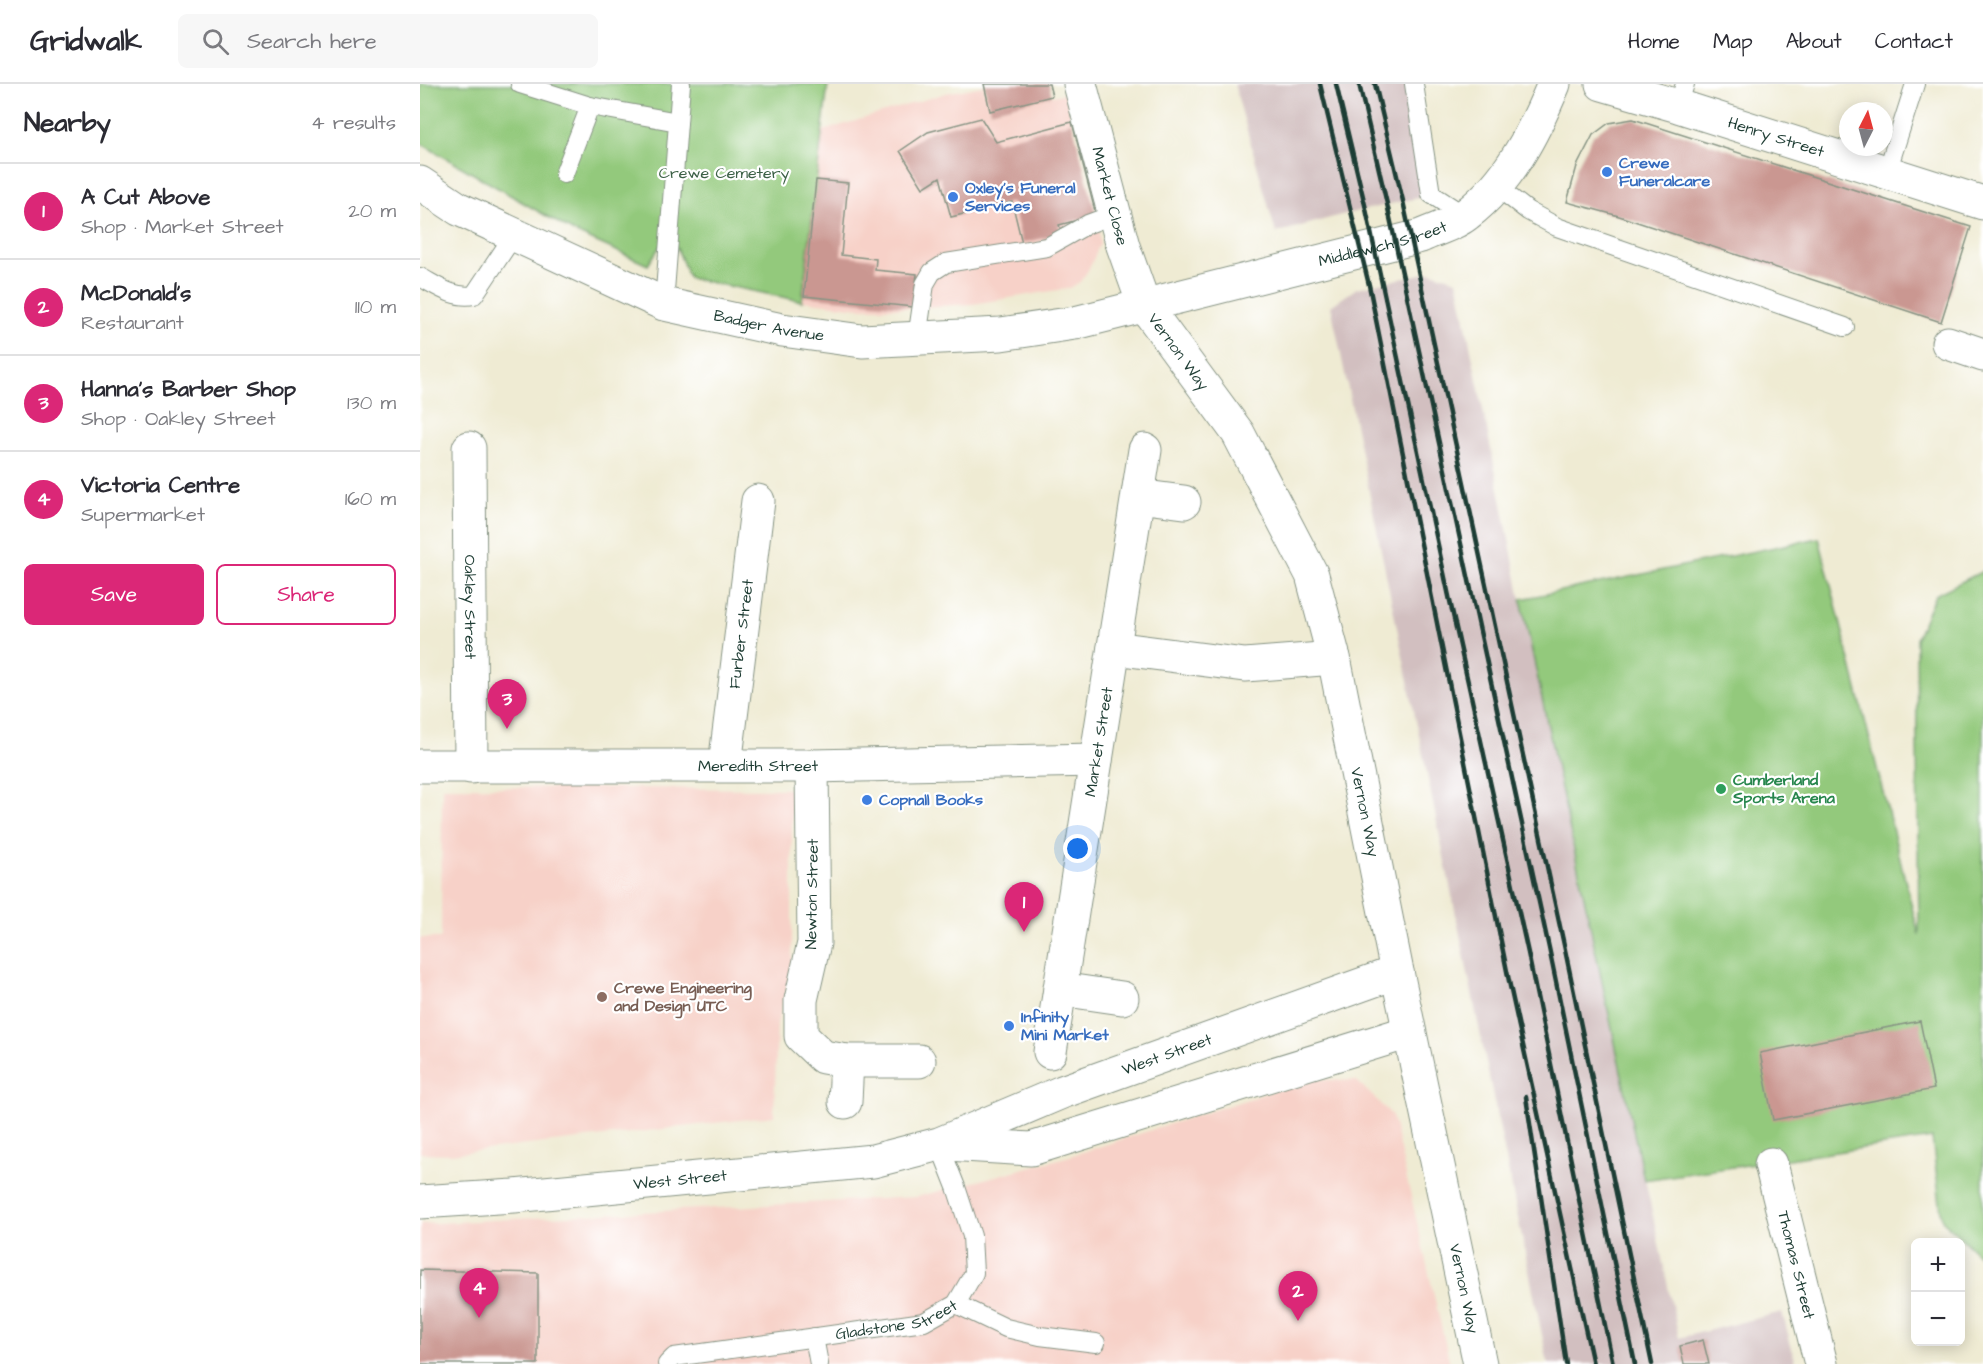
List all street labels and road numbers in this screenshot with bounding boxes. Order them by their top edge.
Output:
street label: Henry Street [1725,112,1827,163]
street label: Market Close [1086,144,1133,248]
street label: Middlewich Street [1316,215,1451,272]
street label: Badger Avenue [712,304,826,347]
street label: Vernon Way [1143,309,1214,396]
street label: Oakley Street [458,555,481,660]
street label: Furber Street [724,577,759,690]
street label: Market Street [1079,685,1119,798]
street label: Meredith Street [698,755,819,777]
street label: Vernon Way [1345,765,1385,859]
street label: Newton Street [800,838,824,950]
street label: West Street [1119,1028,1215,1081]
street label: West Street [632,1164,728,1195]
street label: Thomas Street [1772,1208,1821,1322]
street label: Vernon Way [1444,1242,1484,1336]
street label: Gladstone Street [834,1294,962,1345]

